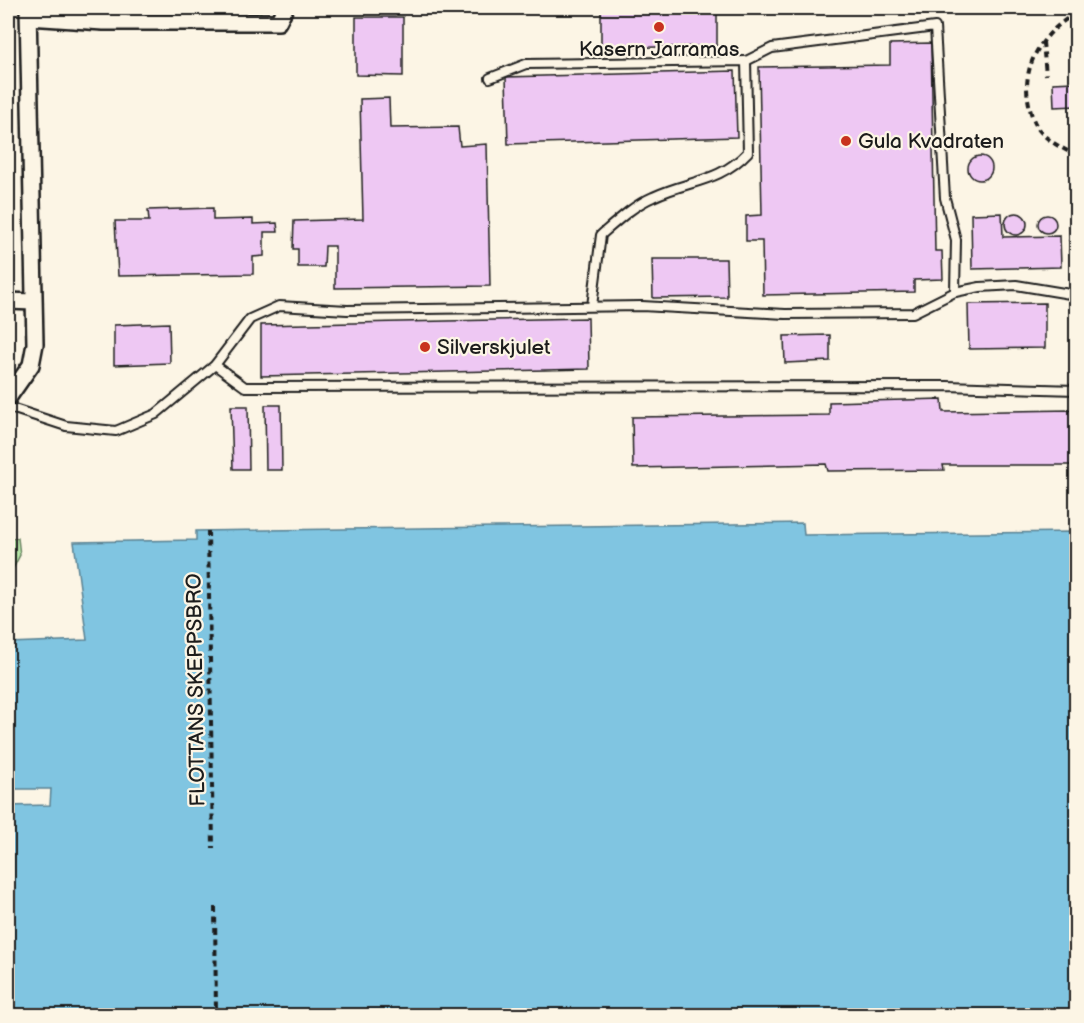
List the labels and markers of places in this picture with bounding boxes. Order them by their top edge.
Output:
marker: Kasern Jarramas [652,20,666,34]
place label: Kasern Jarramas [579,37,739,62]
place label: Gula Kvadraten [858,129,1004,154]
marker: Gula Kvadraten [839,134,853,148]
place label: Silverskjulet [437,335,551,360]
marker: Silverskjulet [418,340,432,354]

